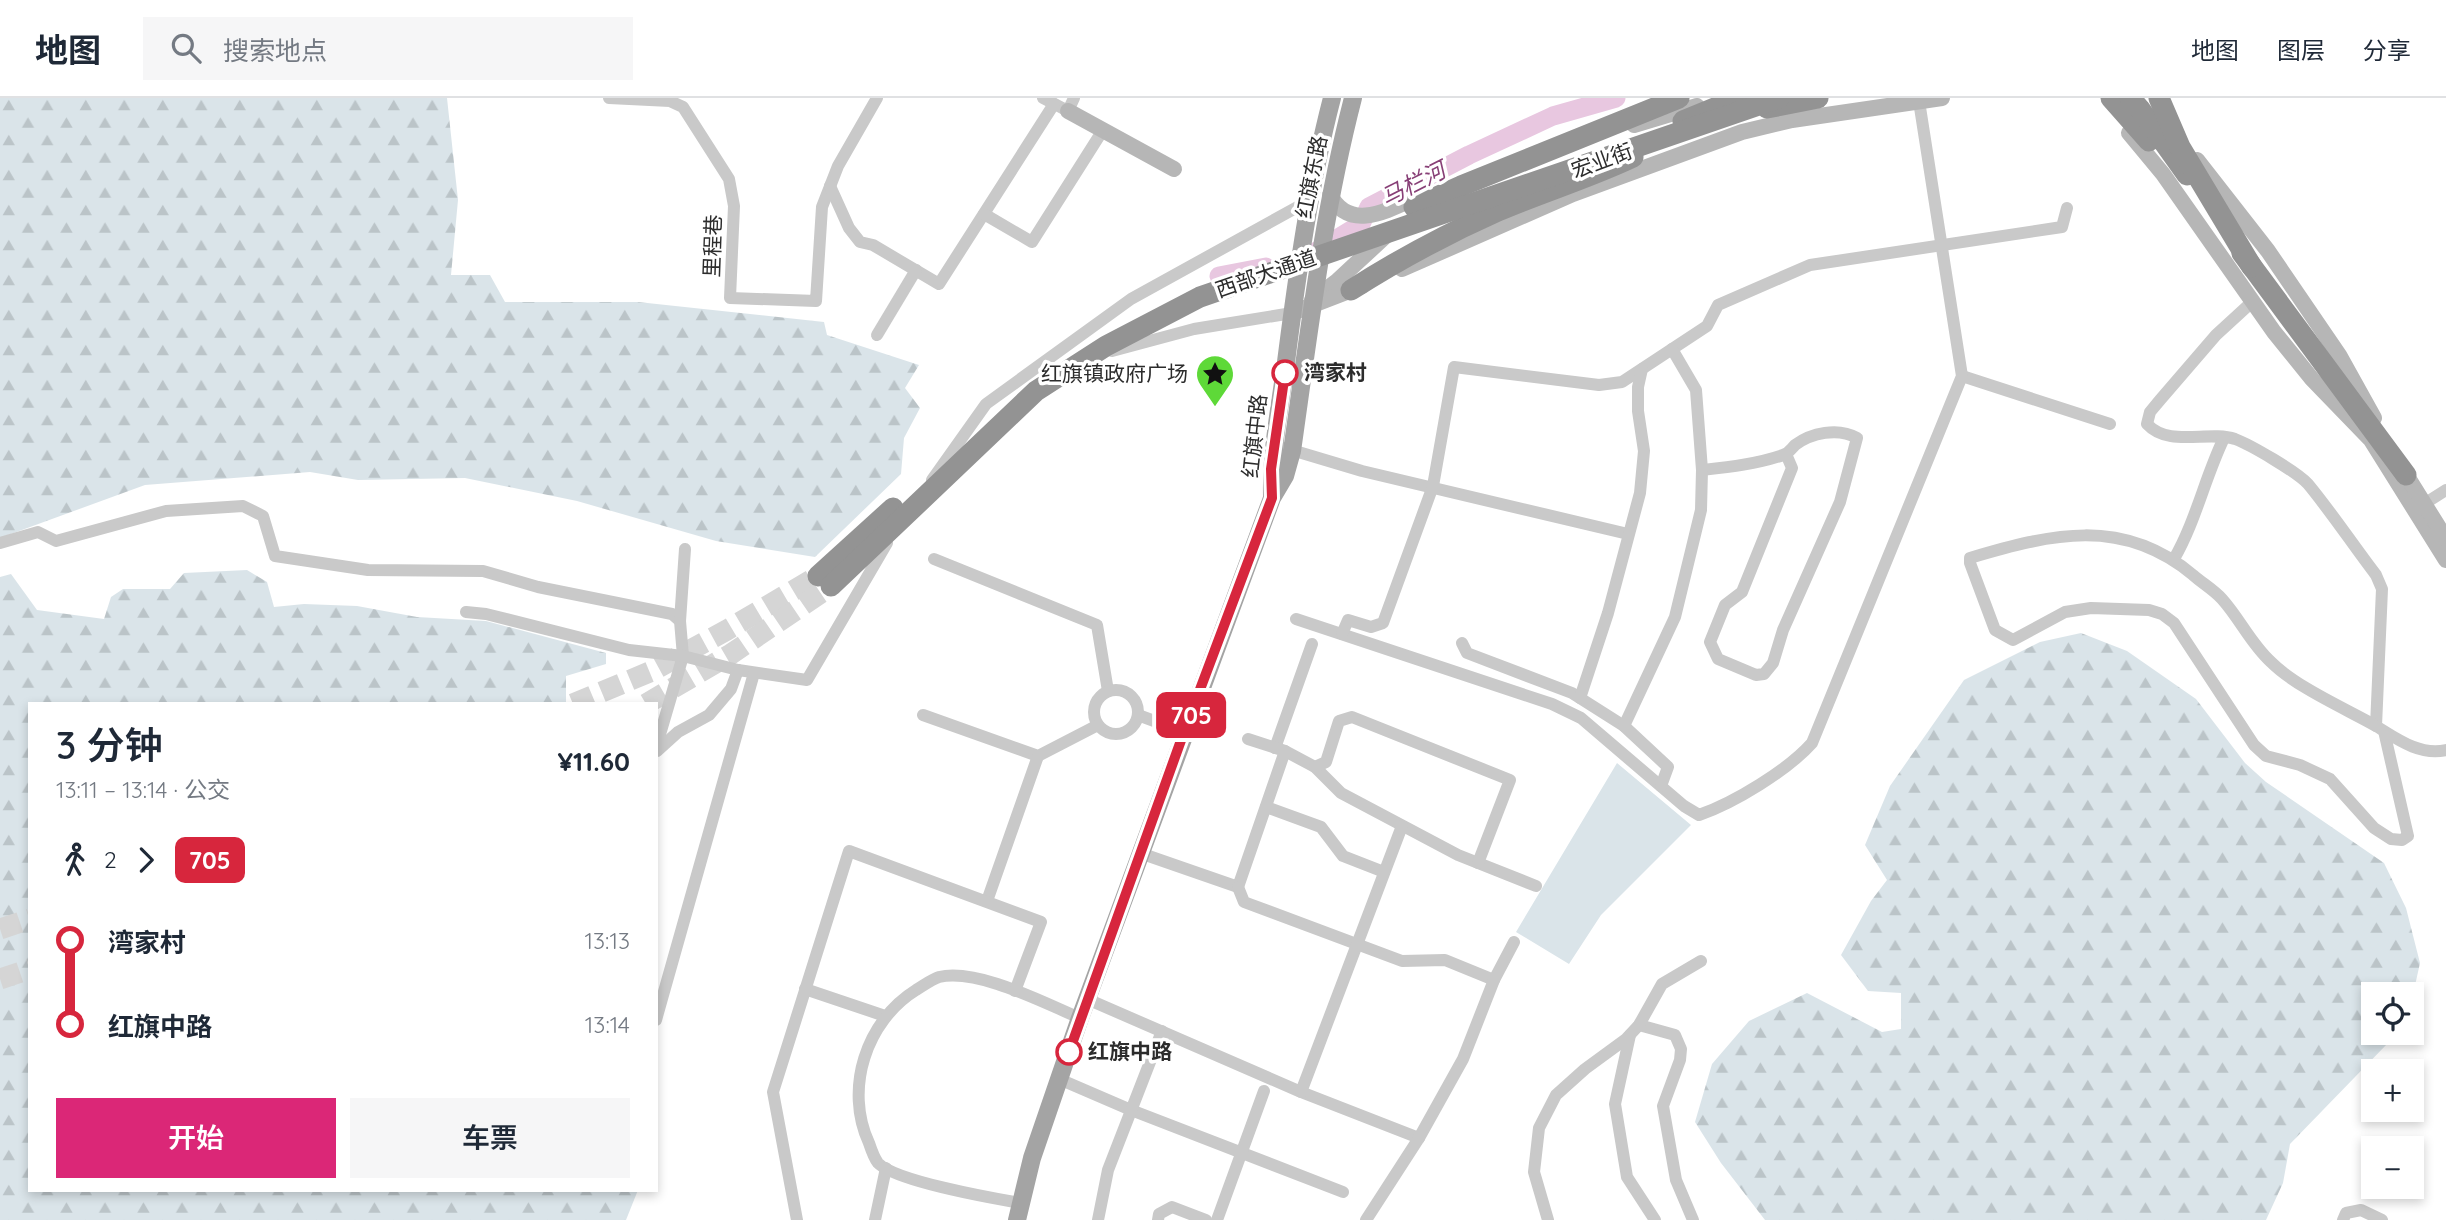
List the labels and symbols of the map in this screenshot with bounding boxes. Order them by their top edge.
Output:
street label: 红旗东路 [1290,133,1332,221]
street label: 宏业街 [1568,137,1636,183]
water label: 马栏河 [1375,153,1454,212]
street label: 里程巷 [698,214,726,278]
street label: 西部大通道 [1212,244,1320,302]
place icon: 红旗镇政府广场 [1194,353,1236,408]
place label: 湾家村 [1304,359,1367,385]
place label: 红旗镇政府广场 [1041,360,1188,386]
marker: 湾家村 [1272,360,1298,386]
street label: 红旗中路 [1237,393,1271,479]
line badge: 705 [1151,692,1231,738]
place label: 红旗中路 [1088,1038,1172,1064]
marker: 红旗中路 [1056,1039,1082,1065]

